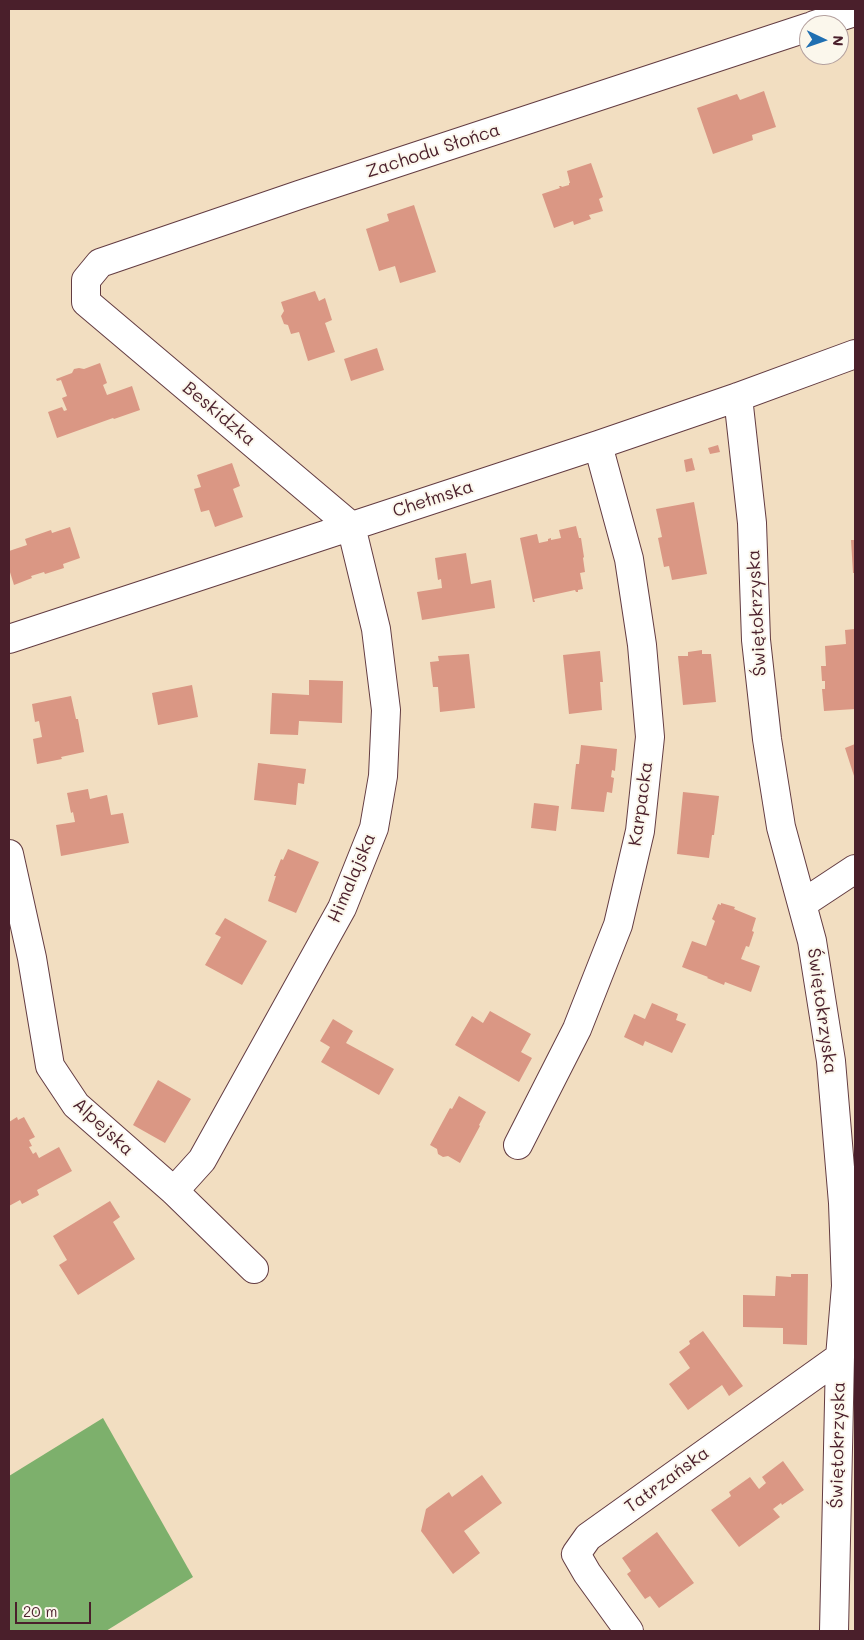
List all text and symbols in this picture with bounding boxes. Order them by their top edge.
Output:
north arrow [799,15,849,65]
text: N [829,35,848,47]
street label: Zachodu Słońca [363,119,503,183]
street label: Beskidzka [178,377,260,451]
street label: Chełmska [390,476,476,522]
street label: Świętokrzyska [743,549,771,677]
street label: Karpacka [624,760,658,848]
street label: Himalajska [323,830,381,926]
street label: Świętokrzyska [802,947,842,1075]
street label: Alpejska [68,1094,138,1160]
street label: Świętokrzyska [826,1381,850,1509]
street label: Tatrzańska [621,1442,713,1518]
scale bar [18,1592,94,1624]
text: 20 m [23,1601,57,1621]

